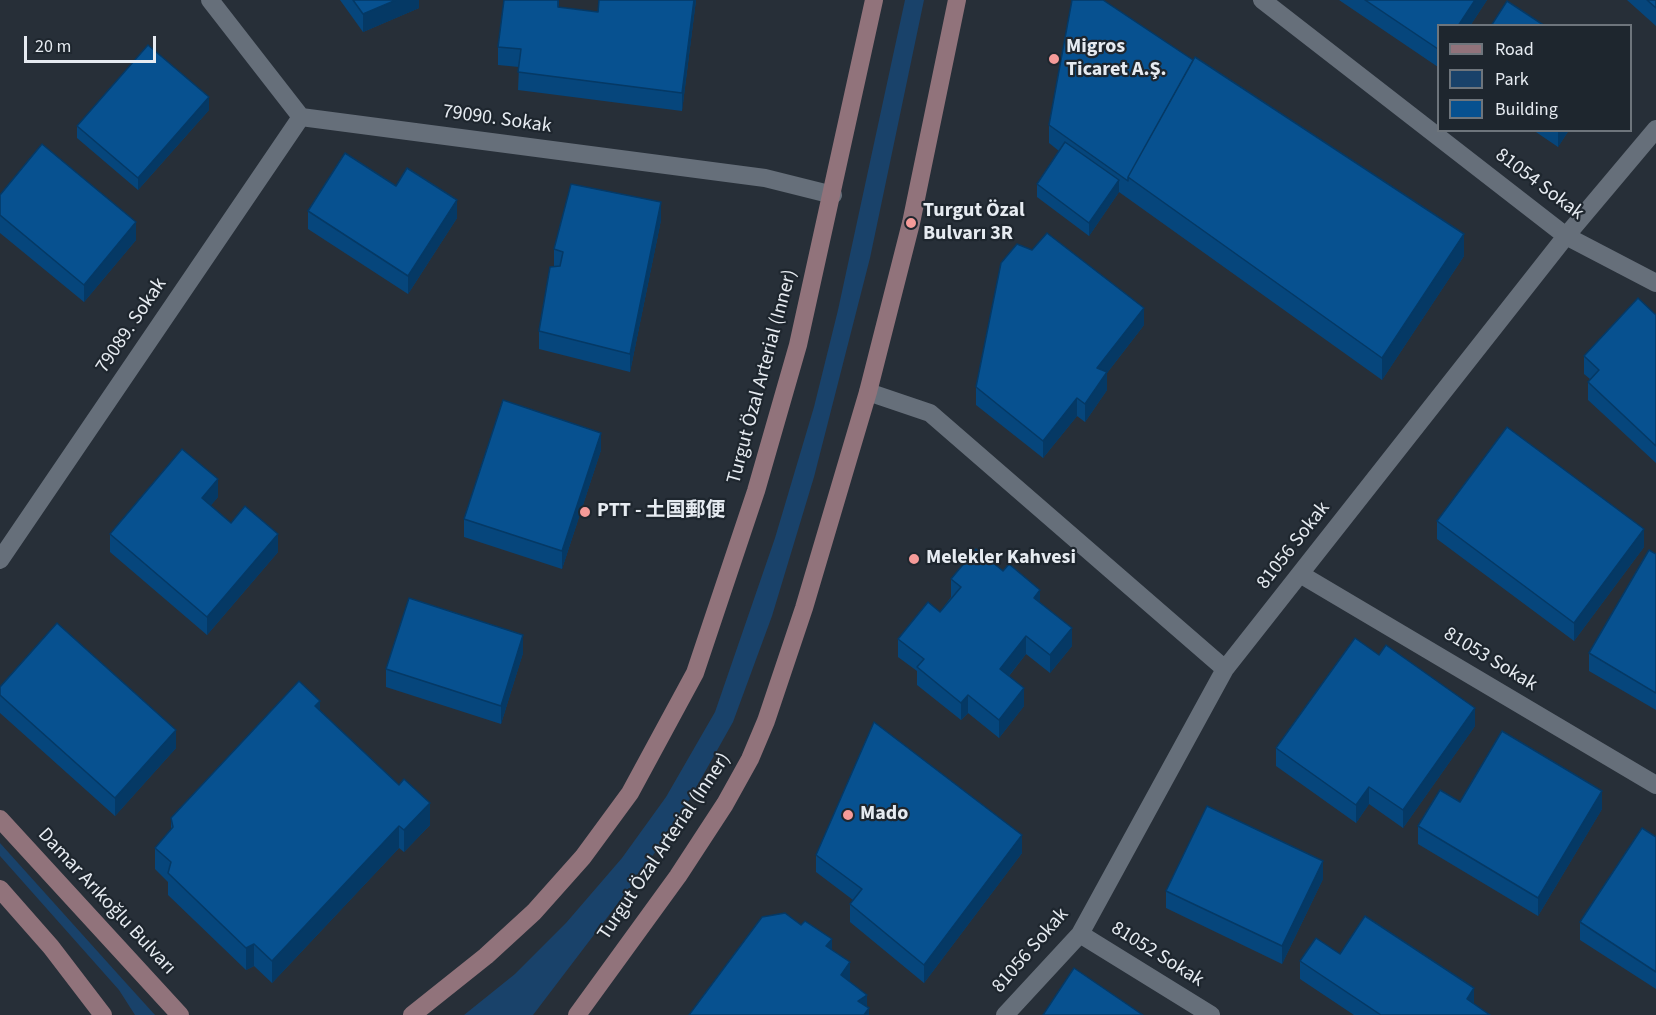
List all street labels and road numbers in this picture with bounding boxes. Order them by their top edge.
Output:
street label: 79090. Sokak [441,100,553,140]
street label: 81054 Sokak [1490,144,1588,226]
street label: Turgut Özal Arterial (Inner) [723,267,803,487]
street label: 79089. Sokak [91,274,173,378]
street label: 81056 Sokak [1252,497,1336,595]
street label: 81053 Sokak [1439,623,1541,697]
street label: Turgut Özal Arterial (Inner) [593,749,737,945]
street label: Damar Arıkoğlu Bulvarı [32,824,180,980]
street label: 81056 Sokak [988,904,1074,998]
street label: 81052 Sokak [1106,917,1208,993]

